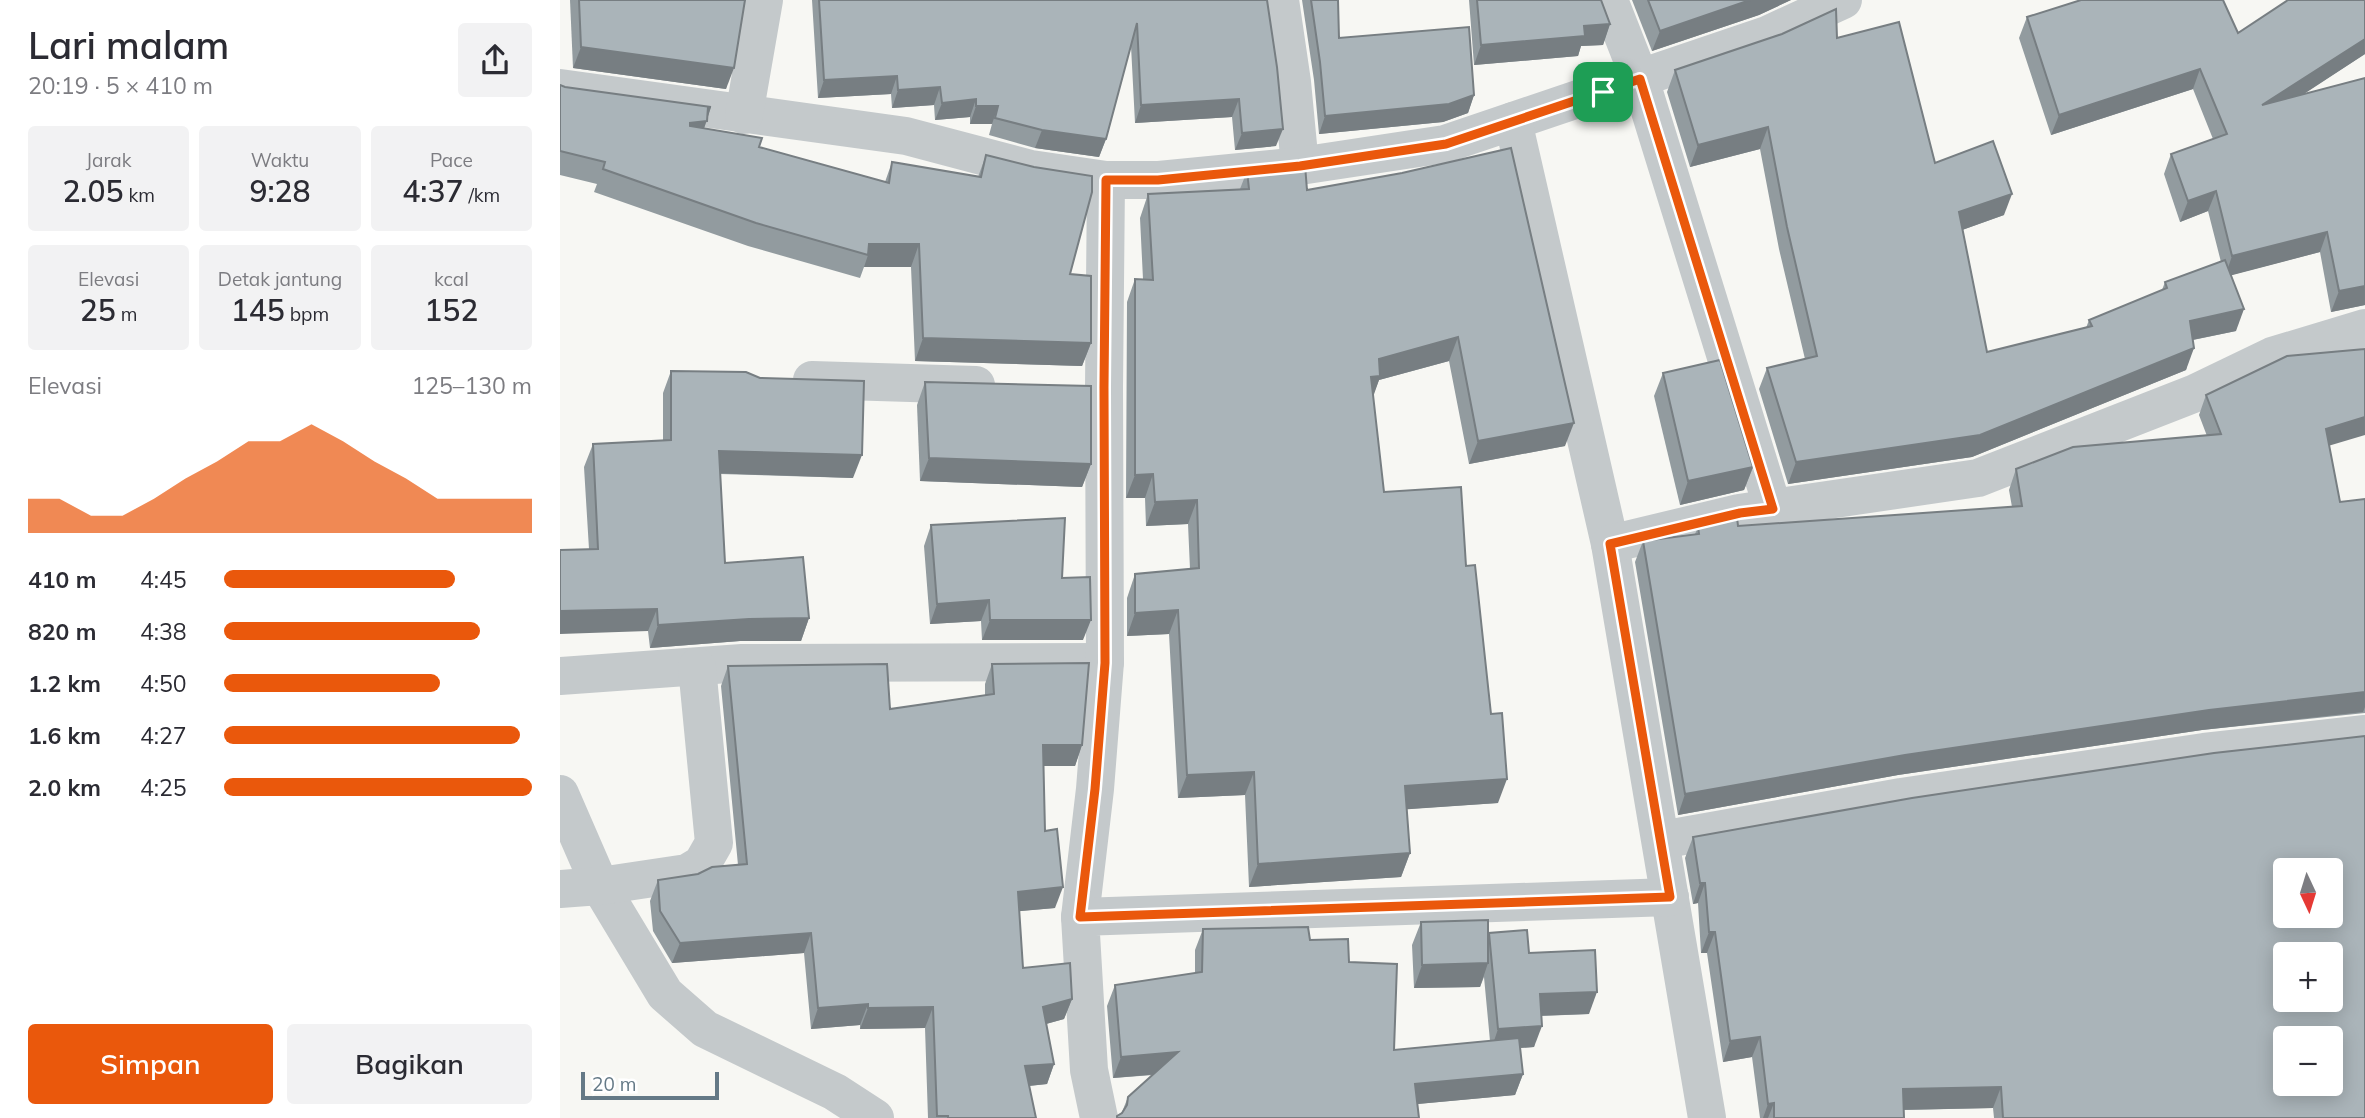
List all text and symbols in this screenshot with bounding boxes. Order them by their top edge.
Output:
text: Lari malam [28,21,229,69]
button: share [458,23,532,97]
pin [1573,62,1633,122]
text: 20:19 · 5 × 410 m [28,71,213,100]
icon: arrive [1584,73,1622,111]
text: Jarak [86,148,131,172]
text: Waktu [251,148,309,172]
text: Pace [430,148,473,172]
text: 2.05 [62,172,124,210]
text: 9:28 [249,172,311,210]
text: 4:37 [402,172,463,210]
text: km [124,183,155,207]
text: /km [463,183,500,207]
text: Elevasi [78,267,139,291]
text: Detak jantung [218,267,342,291]
text: kcal [434,267,469,291]
text: 25 [80,291,116,329]
text: 145 [231,291,285,329]
text: 152 [424,291,478,329]
text: m [116,302,137,326]
text: bpm [285,302,329,326]
text: Elevasi [28,371,102,400]
text: 125–130 m [411,371,532,400]
text: 410 m [28,565,96,594]
text: 4:45 [140,565,187,594]
text: 820 m [28,617,96,646]
text: 4:38 [140,617,187,646]
text: 1.2 km [28,669,101,698]
text: 4:50 [140,669,187,698]
text: 1.6 km [28,721,101,750]
text: 4:27 [140,721,187,750]
text: 2.0 km [28,773,101,802]
text: 4:25 [140,773,187,802]
north arrow [2273,858,2343,928]
map controls [2273,858,2343,1096]
button: + [2273,942,2343,1012]
button: Simpan [28,1024,273,1104]
button: Bagikan [287,1024,532,1104]
button: − [2273,1026,2343,1096]
scale bar [581,1069,719,1101]
text: 20 m [592,1072,636,1096]

